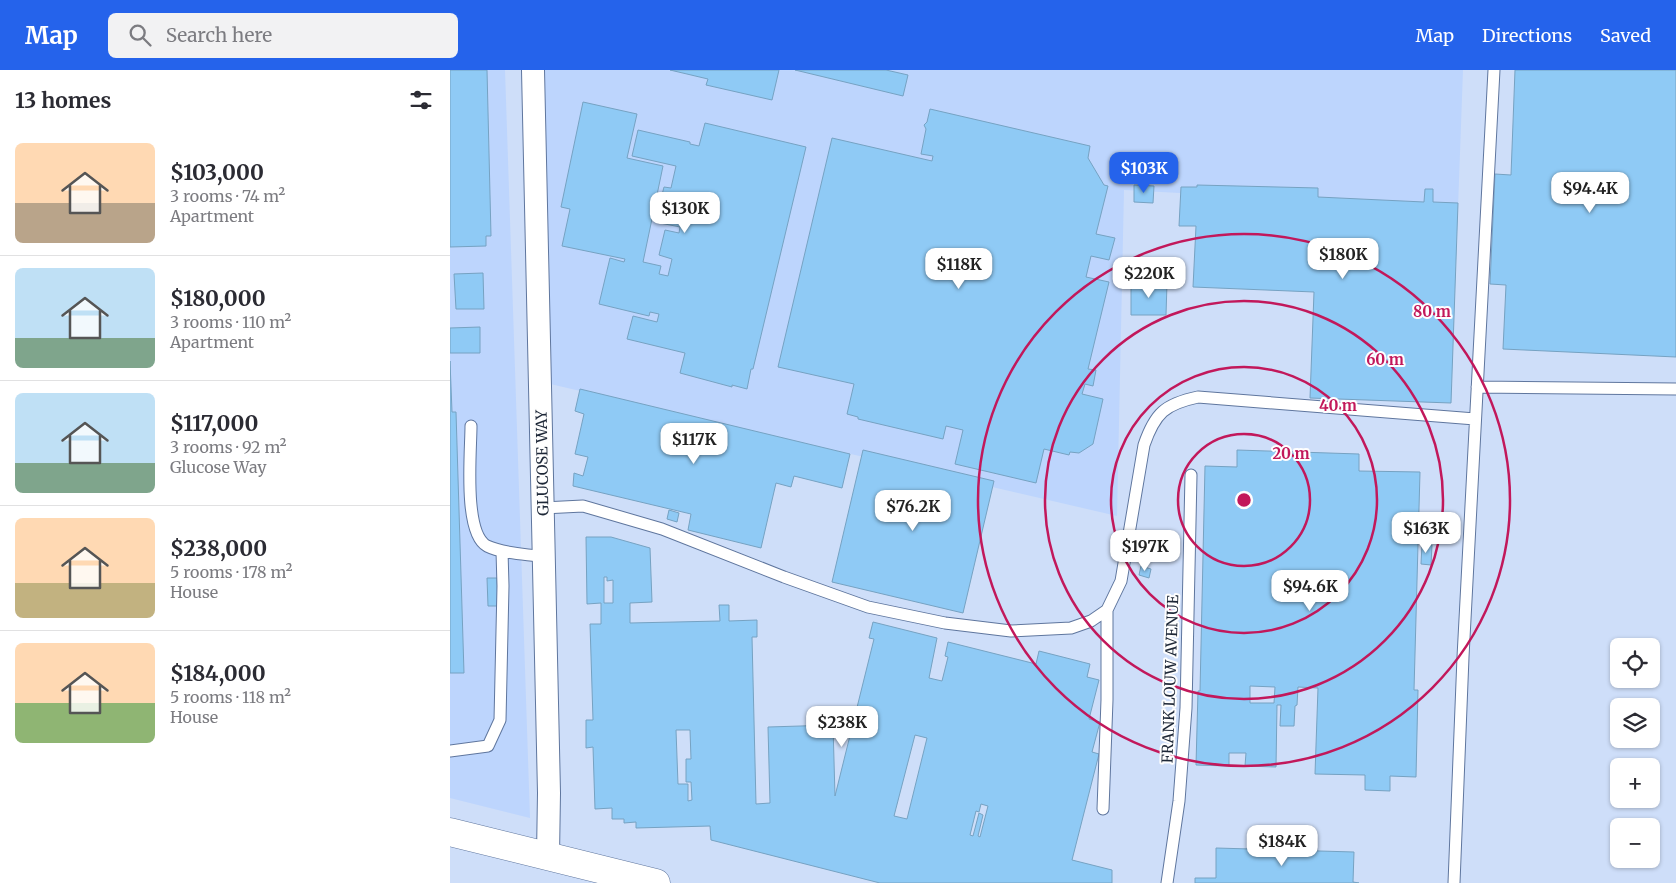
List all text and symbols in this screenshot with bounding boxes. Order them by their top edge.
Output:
search box [108,13,458,58]
text: Map [25,20,78,51]
icon: search [126,21,154,49]
text: Search here [166,23,272,47]
text: Map [1416,24,1454,47]
text: Directions [1482,24,1572,47]
text: Saved [1600,24,1651,47]
icon: filters [407,86,435,114]
text: 13 homes [15,87,111,114]
pin: $103K [1109,152,1179,194]
text: $103K [1120,158,1168,178]
text: $103,000 [170,159,264,186]
icon: home [55,163,115,223]
pin: $94.4K [1549,172,1631,214]
text: $94.4K [1562,178,1618,198]
text: 3 rooms · 74 m² [170,186,285,206]
pin: $130K [650,191,720,234]
text: $130K [661,198,709,218]
text: Apartment [170,206,254,226]
pin: $180K [1308,238,1378,280]
text: $180K [1319,244,1367,264]
pin: $118K [924,248,994,290]
text: $118K [936,254,982,274]
pin: $220K [1114,256,1184,299]
text: $220K [1124,263,1174,283]
text: $180,000 [170,285,266,312]
icon: home [55,288,115,348]
text: 80 m [1413,302,1451,321]
text: 3 rooms · 110 m² [170,312,291,332]
text: Apartment [170,332,254,352]
text: 60 m [1366,350,1404,369]
text: 40 m [1319,396,1357,415]
text: $117,000 [170,410,258,437]
street label: GLUCOSE WAY [532,410,552,516]
icon: home [55,413,115,473]
pin: $117K [659,422,729,465]
text: $117K [672,429,716,449]
text: 3 rooms · 92 m² [170,437,286,457]
text: 20 m [1272,444,1310,463]
text: Glucose Way [170,457,267,477]
pin: $76.2K [872,490,954,532]
centre of rings [1235,491,1253,509]
text: $76.2K [886,496,940,516]
pin: $163K [1391,512,1461,554]
text: $163K [1403,518,1449,538]
pin: $197K [1110,530,1180,572]
text: $238,000 [170,535,267,562]
text: $197K [1121,536,1169,556]
icon: home [55,538,115,598]
text: 5 rooms · 178 m² [170,562,292,582]
pin: $94.6K [1269,570,1351,612]
text: $94.6K [1282,576,1338,596]
text: House [170,582,218,602]
street label: FRANK LOUW AVENUE [1158,594,1182,764]
map controls [1610,638,1660,868]
button: locate [1610,638,1660,688]
text: $184,000 [170,660,266,687]
icon: home [55,663,115,723]
text: 5 rooms · 118 m² [170,687,291,707]
button: layers [1610,698,1660,748]
pin: $238K [807,706,877,748]
text: House [170,707,218,727]
text: $238K [817,712,867,732]
button: + [1610,758,1660,808]
button: − [1610,818,1660,868]
pin: $184K [1247,824,1317,867]
text: $184K [1258,831,1306,851]

